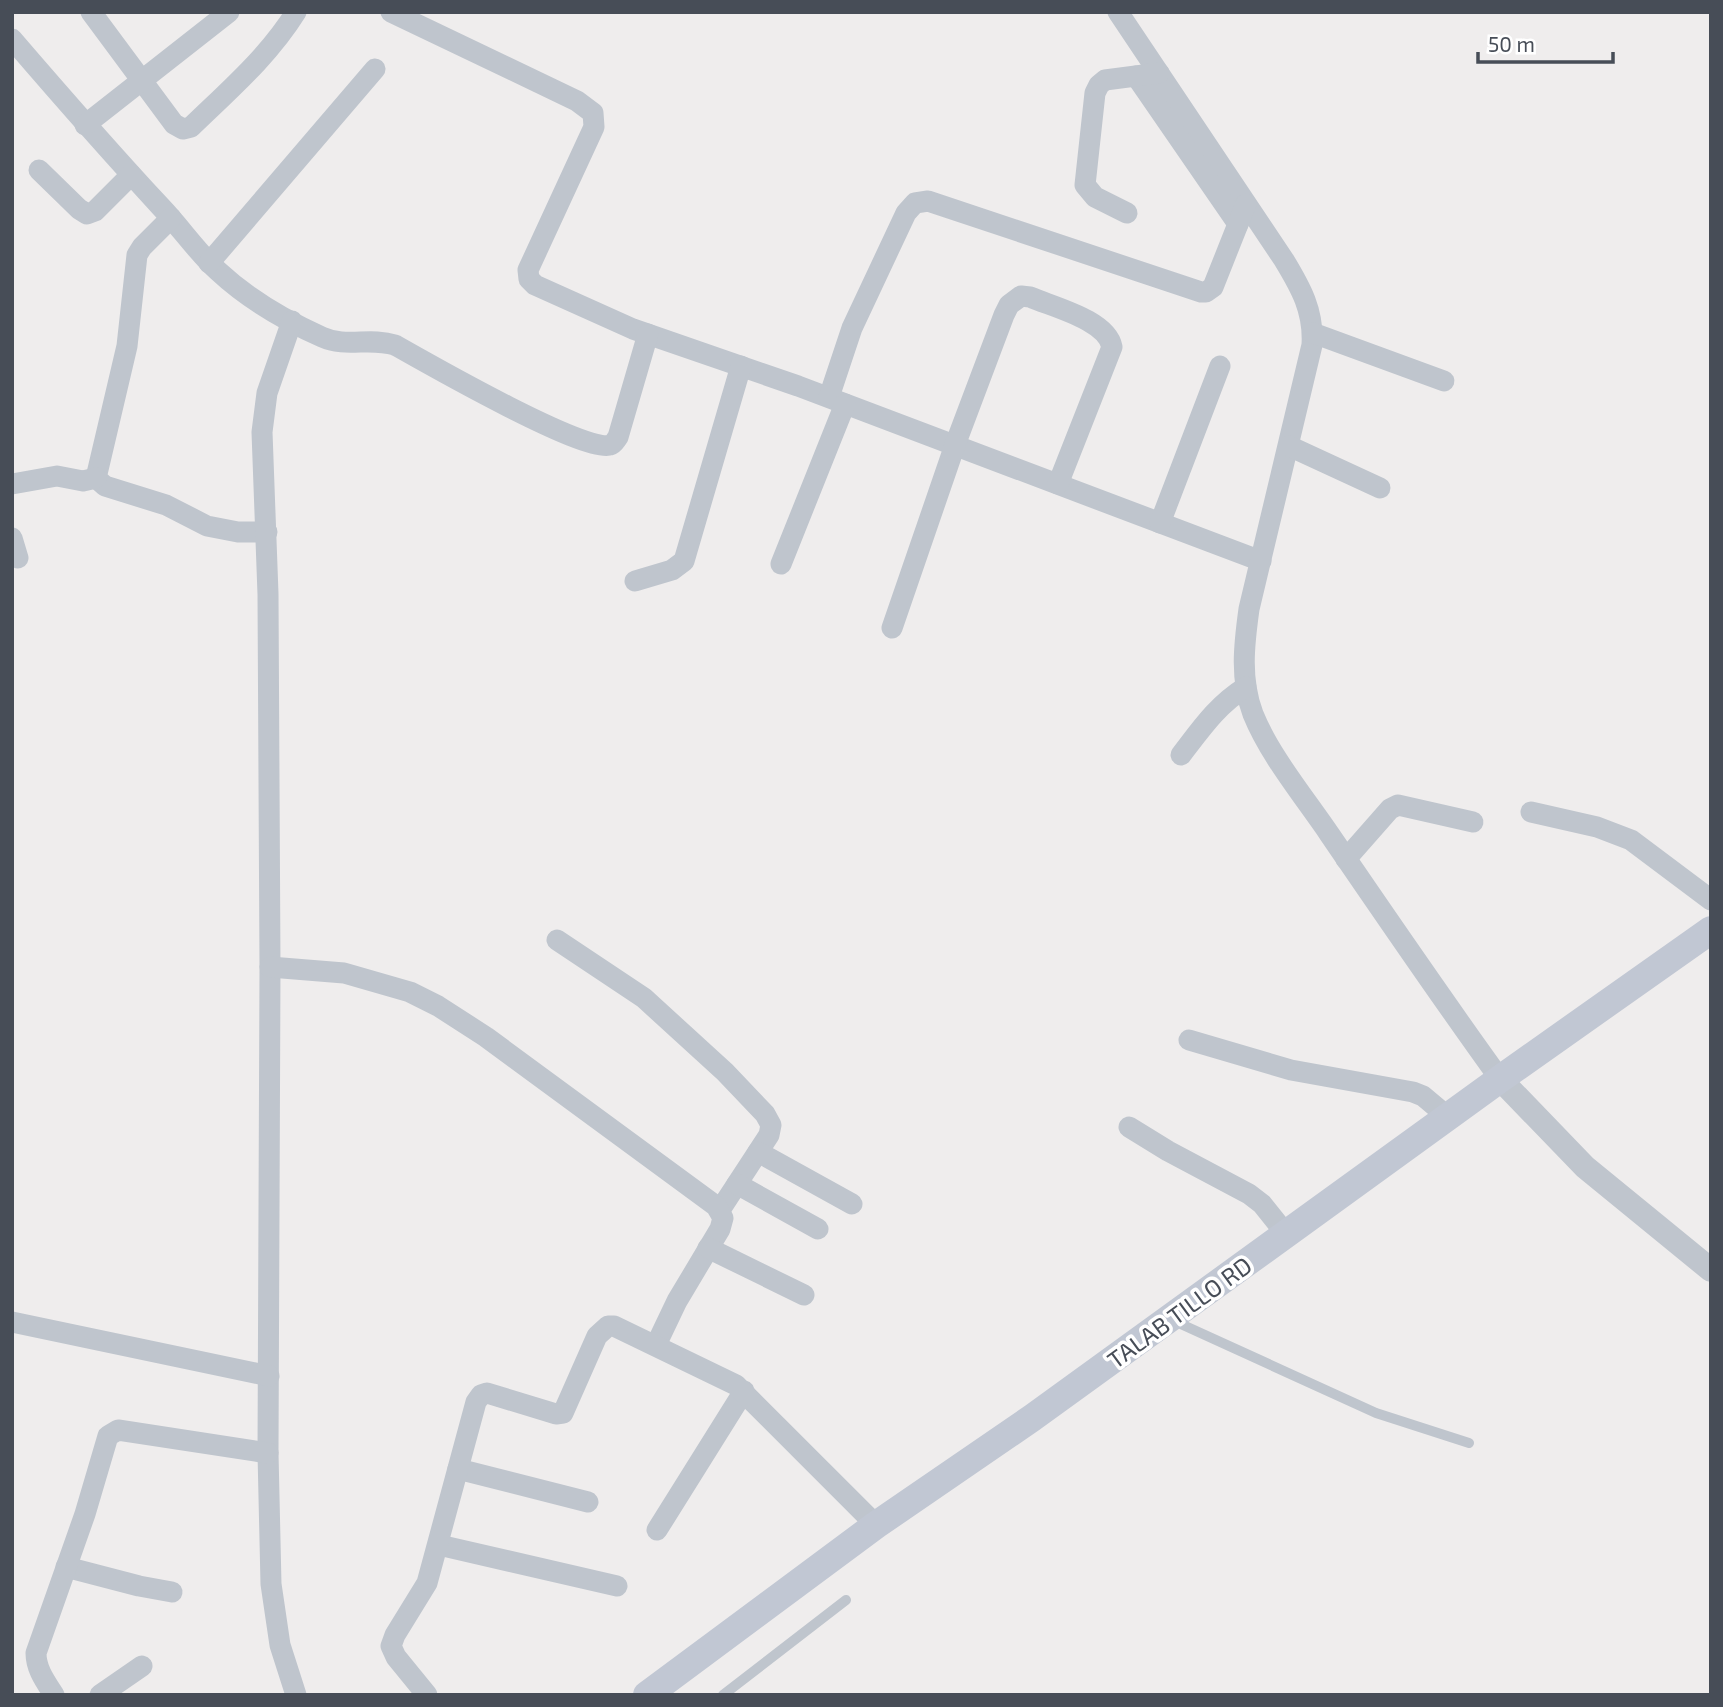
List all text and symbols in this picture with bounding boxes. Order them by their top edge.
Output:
scale bar [1478,21,1613,65]
text: 50 m [1488,31,1535,56]
street label: TALAB TILLO RD [1101,1250,1257,1374]

